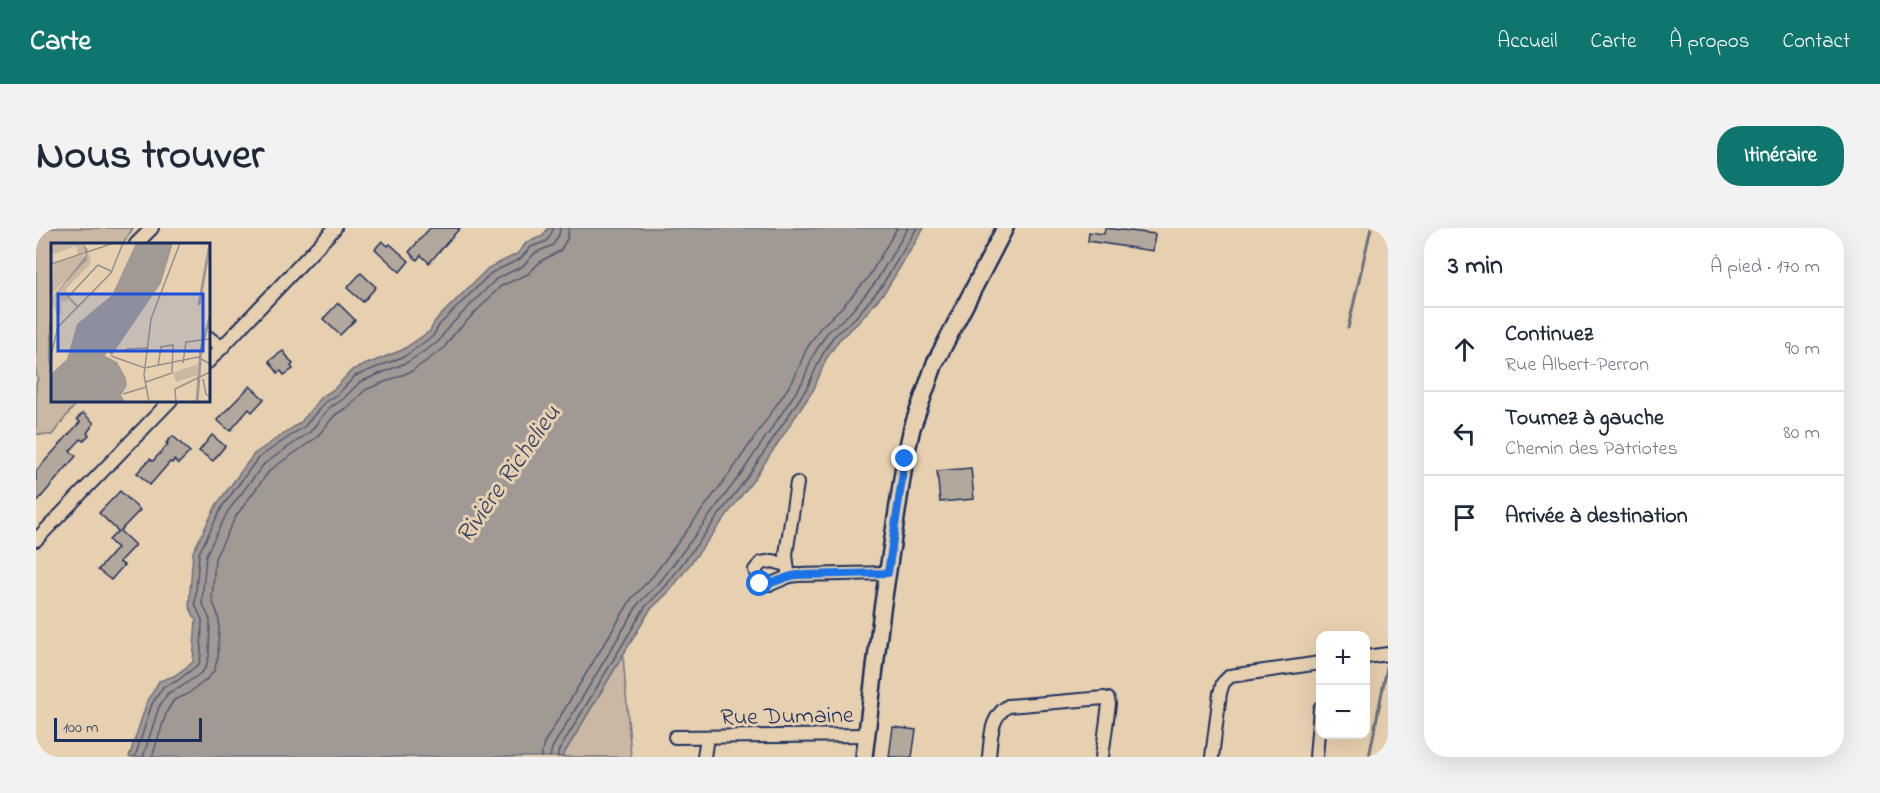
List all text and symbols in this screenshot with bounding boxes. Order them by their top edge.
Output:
text: Carte [30,22,91,63]
text: Accueil [1497,27,1558,57]
text: Carte [1591,27,1636,57]
text: À propos [1669,27,1749,57]
text: Contact [1782,27,1850,57]
text: Nous trouver [36,126,264,187]
button: Itinéraire [1717,126,1844,186]
inset map [51,243,210,402]
text: 3 min [1448,248,1503,286]
text: À pied · 170 m [1710,253,1820,282]
text: Continuez [1505,319,1593,351]
icon: ahead [1448,333,1481,366]
text: 90 m [1785,335,1820,364]
text: Rue Albert-Perron [1505,351,1649,380]
water label: Rivière Richelieu [448,397,572,552]
text: Tournez à gauche [1505,403,1664,435]
icon: left [1448,417,1481,450]
text: 80 m [1783,419,1820,448]
text: Chemin des Patriotes [1505,435,1678,464]
route end [891,445,917,471]
icon: arrive [1448,501,1481,534]
text: Arrivée à destination [1505,501,1688,533]
route start [746,570,772,596]
map controls [1316,631,1370,739]
button: + [1316,631,1370,685]
button: − [1316,685,1370,739]
street label: Rue Dumaine [720,699,854,736]
scale bar [54,715,202,742]
text: 100 m [63,716,98,740]

